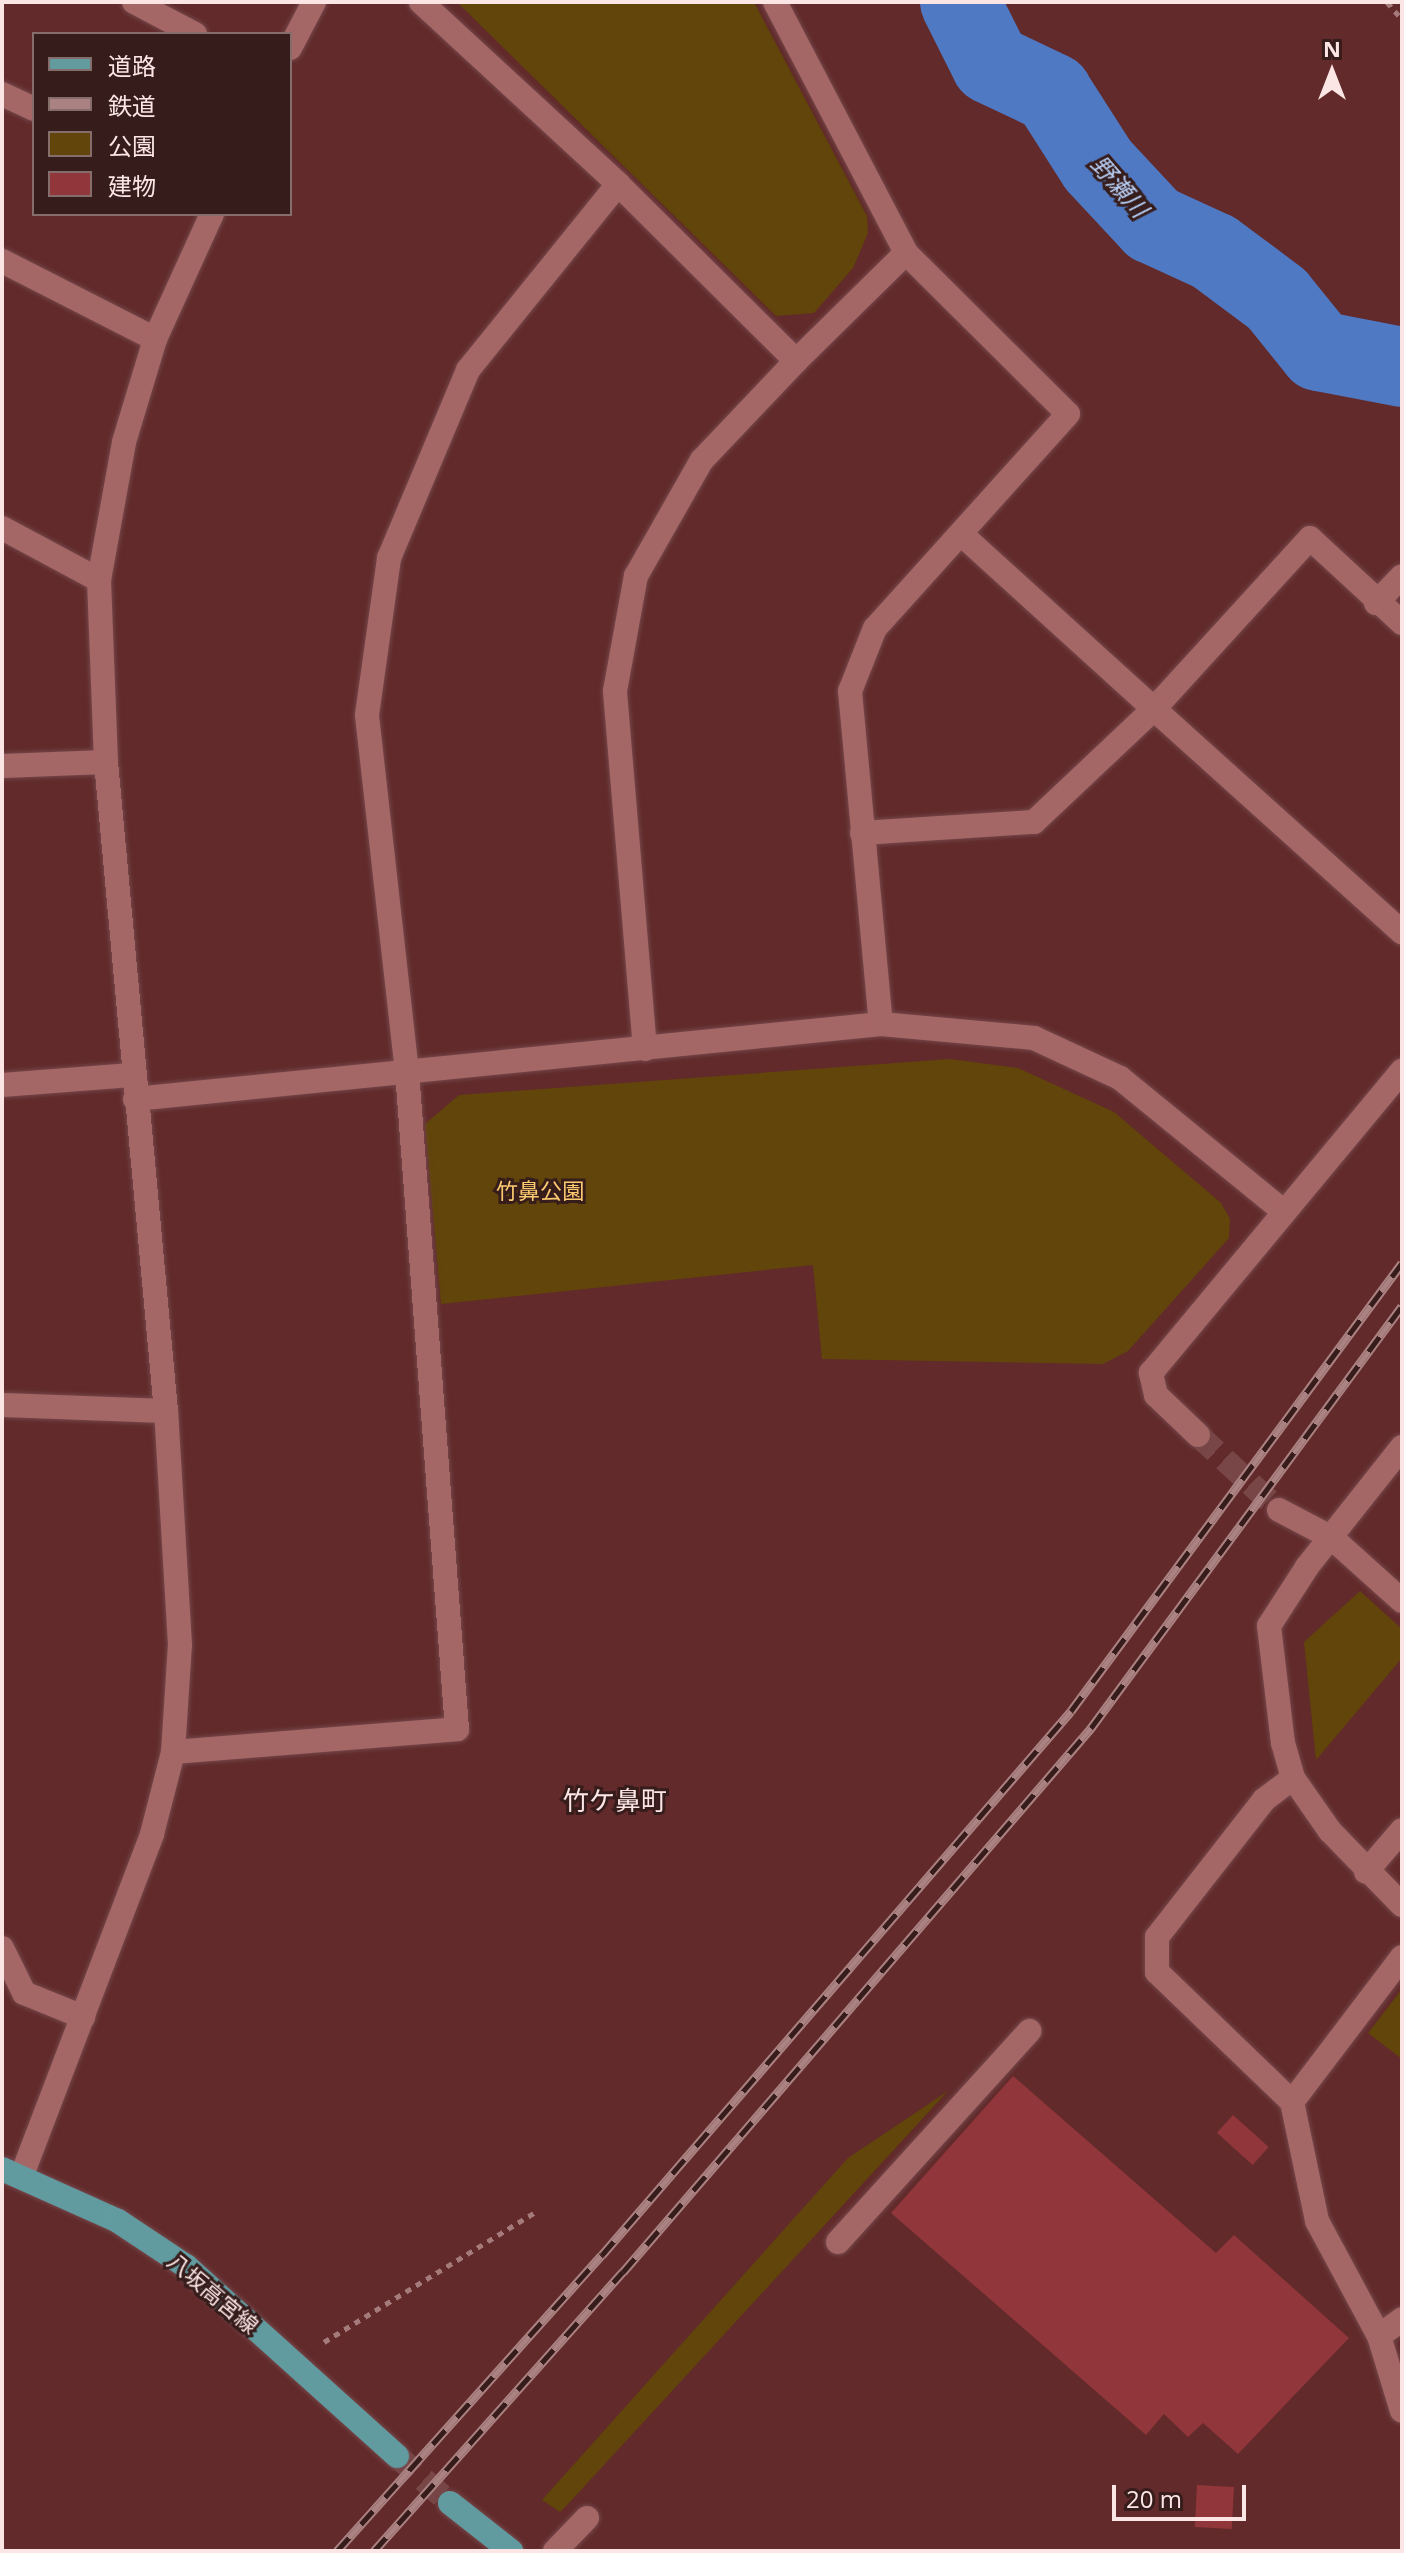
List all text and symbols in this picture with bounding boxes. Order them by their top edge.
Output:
legend [32,32,292,216]
north arrow [1292,32,1372,112]
text: N [1323,33,1341,63]
text: 道路 [108,49,156,82]
text: 鉄道 [108,89,156,122]
text: 公園 [108,129,156,162]
water label: 野瀬川 [1086,149,1154,223]
text: 建物 [108,169,156,202]
park label: 竹鼻公園 [496,1178,584,1204]
district label: 竹ケ鼻町 [563,1785,667,1817]
street label: 八坂高宮線 [162,2248,264,2338]
scale bar [1116,2469,1250,2519]
text: 20 m [1126,2482,1182,2515]

